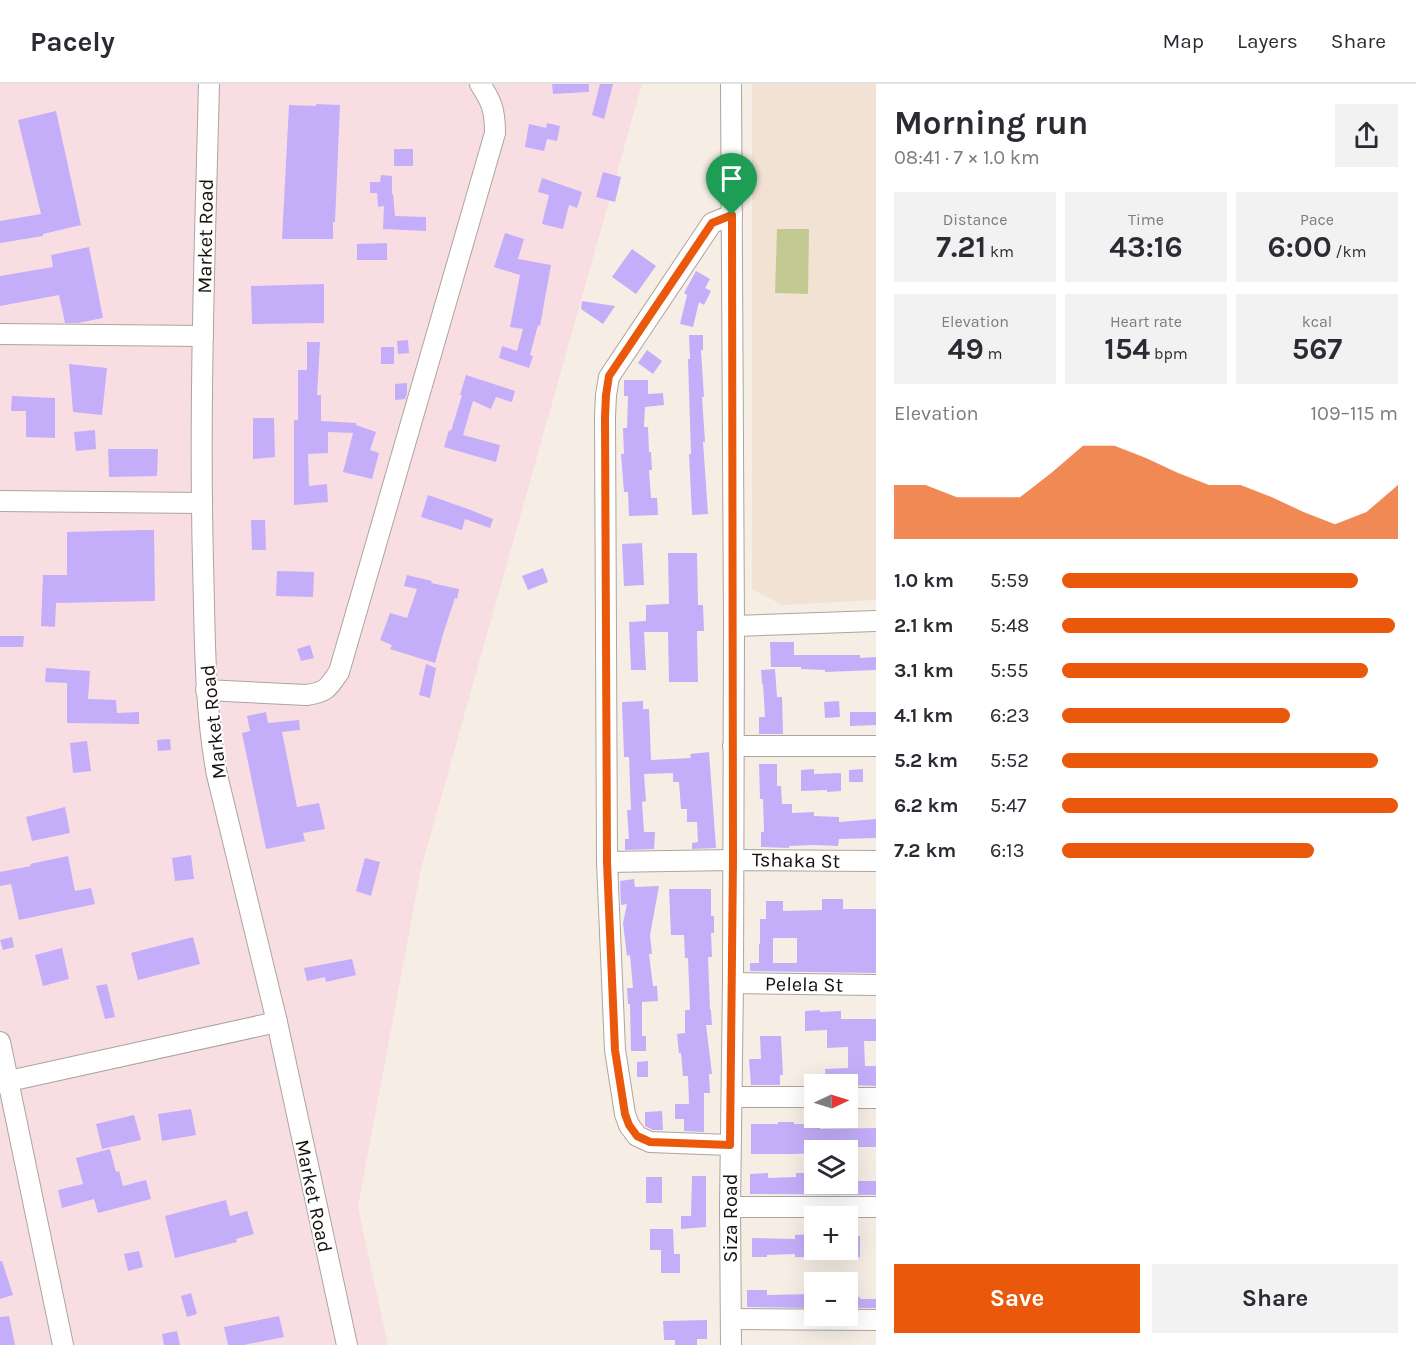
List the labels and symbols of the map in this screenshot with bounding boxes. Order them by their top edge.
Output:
pin [706,153,757,215]
street label: Market Road [193,178,218,294]
street label: Market Road [196,664,231,780]
street label: Tshaka St [752,848,841,873]
street label: Pelela St [765,972,844,997]
north arrow [804,1074,858,1128]
street label: Market Road [290,1137,337,1255]
street label: Siza Road [719,1173,742,1263]

